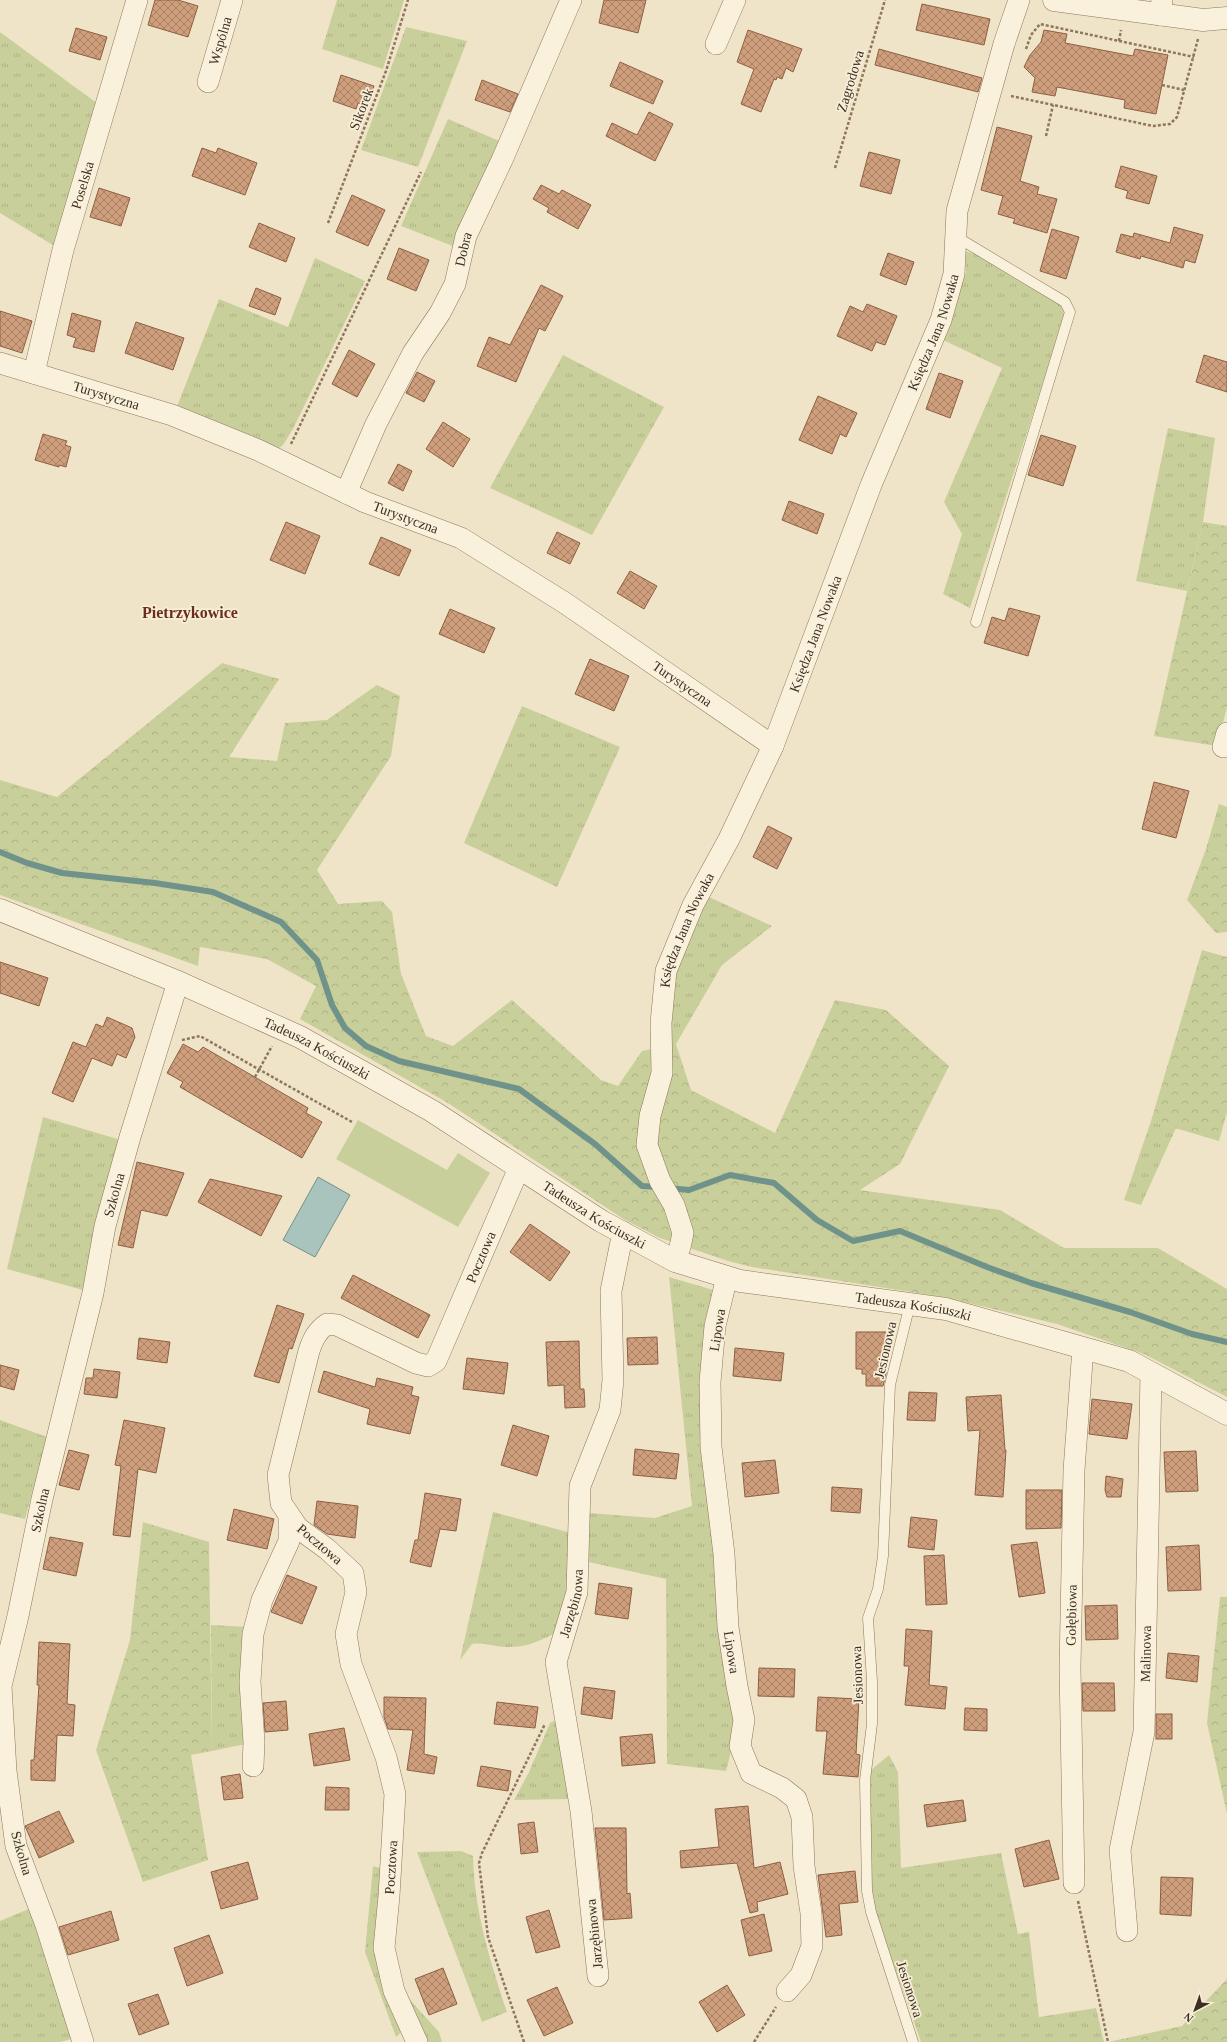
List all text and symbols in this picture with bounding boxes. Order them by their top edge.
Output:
street label: Wspólna [206,14,235,67]
street label: Zagrodowa [834,48,867,114]
street label: Sikorek [347,86,376,132]
street label: Poselska [69,159,97,211]
street label: Dobra [452,229,475,268]
street label: Księdza Jana Nowaka [905,271,962,393]
street label: Turystyczna [71,378,142,413]
street label: Turystyczna [371,499,441,537]
street label: Księdza Jana Nowaka [787,573,845,694]
district label: Pietrzykowice [142,604,238,622]
street label: Turystyczna [649,658,715,710]
street label: Księdza Jana Nowaka [657,869,718,988]
street label: Tadeusza Kościuszki [261,1015,372,1083]
street label: Szkolna [101,1171,128,1219]
street label: Tadeusza Kościuszki [540,1178,648,1252]
street label: Pocztowa [464,1228,499,1285]
street label: Tadeusza Kościuszki [854,1290,973,1324]
street label: Lipowa [707,1307,728,1352]
street label: Jesionowa [872,1319,900,1380]
street label: Szkolna [28,1486,53,1534]
street label: Pocztowa [294,1521,346,1568]
street label: Jarzębinowa [557,1568,586,1639]
street label: Gołębiowa [1063,1583,1080,1646]
street label: Malinowa [1138,1624,1154,1682]
street label: Lipowa [721,1630,742,1675]
street label: Jesionowa [849,1645,866,1704]
street label: Szkolna [8,1829,35,1878]
street label: Pocztowa [382,1839,400,1895]
street label: Jarzębinowa [583,1898,606,1970]
street label: Jesionowa [893,1959,926,2020]
north arrow [1175,1990,1215,2030]
text: N [1181,2010,1195,2025]

